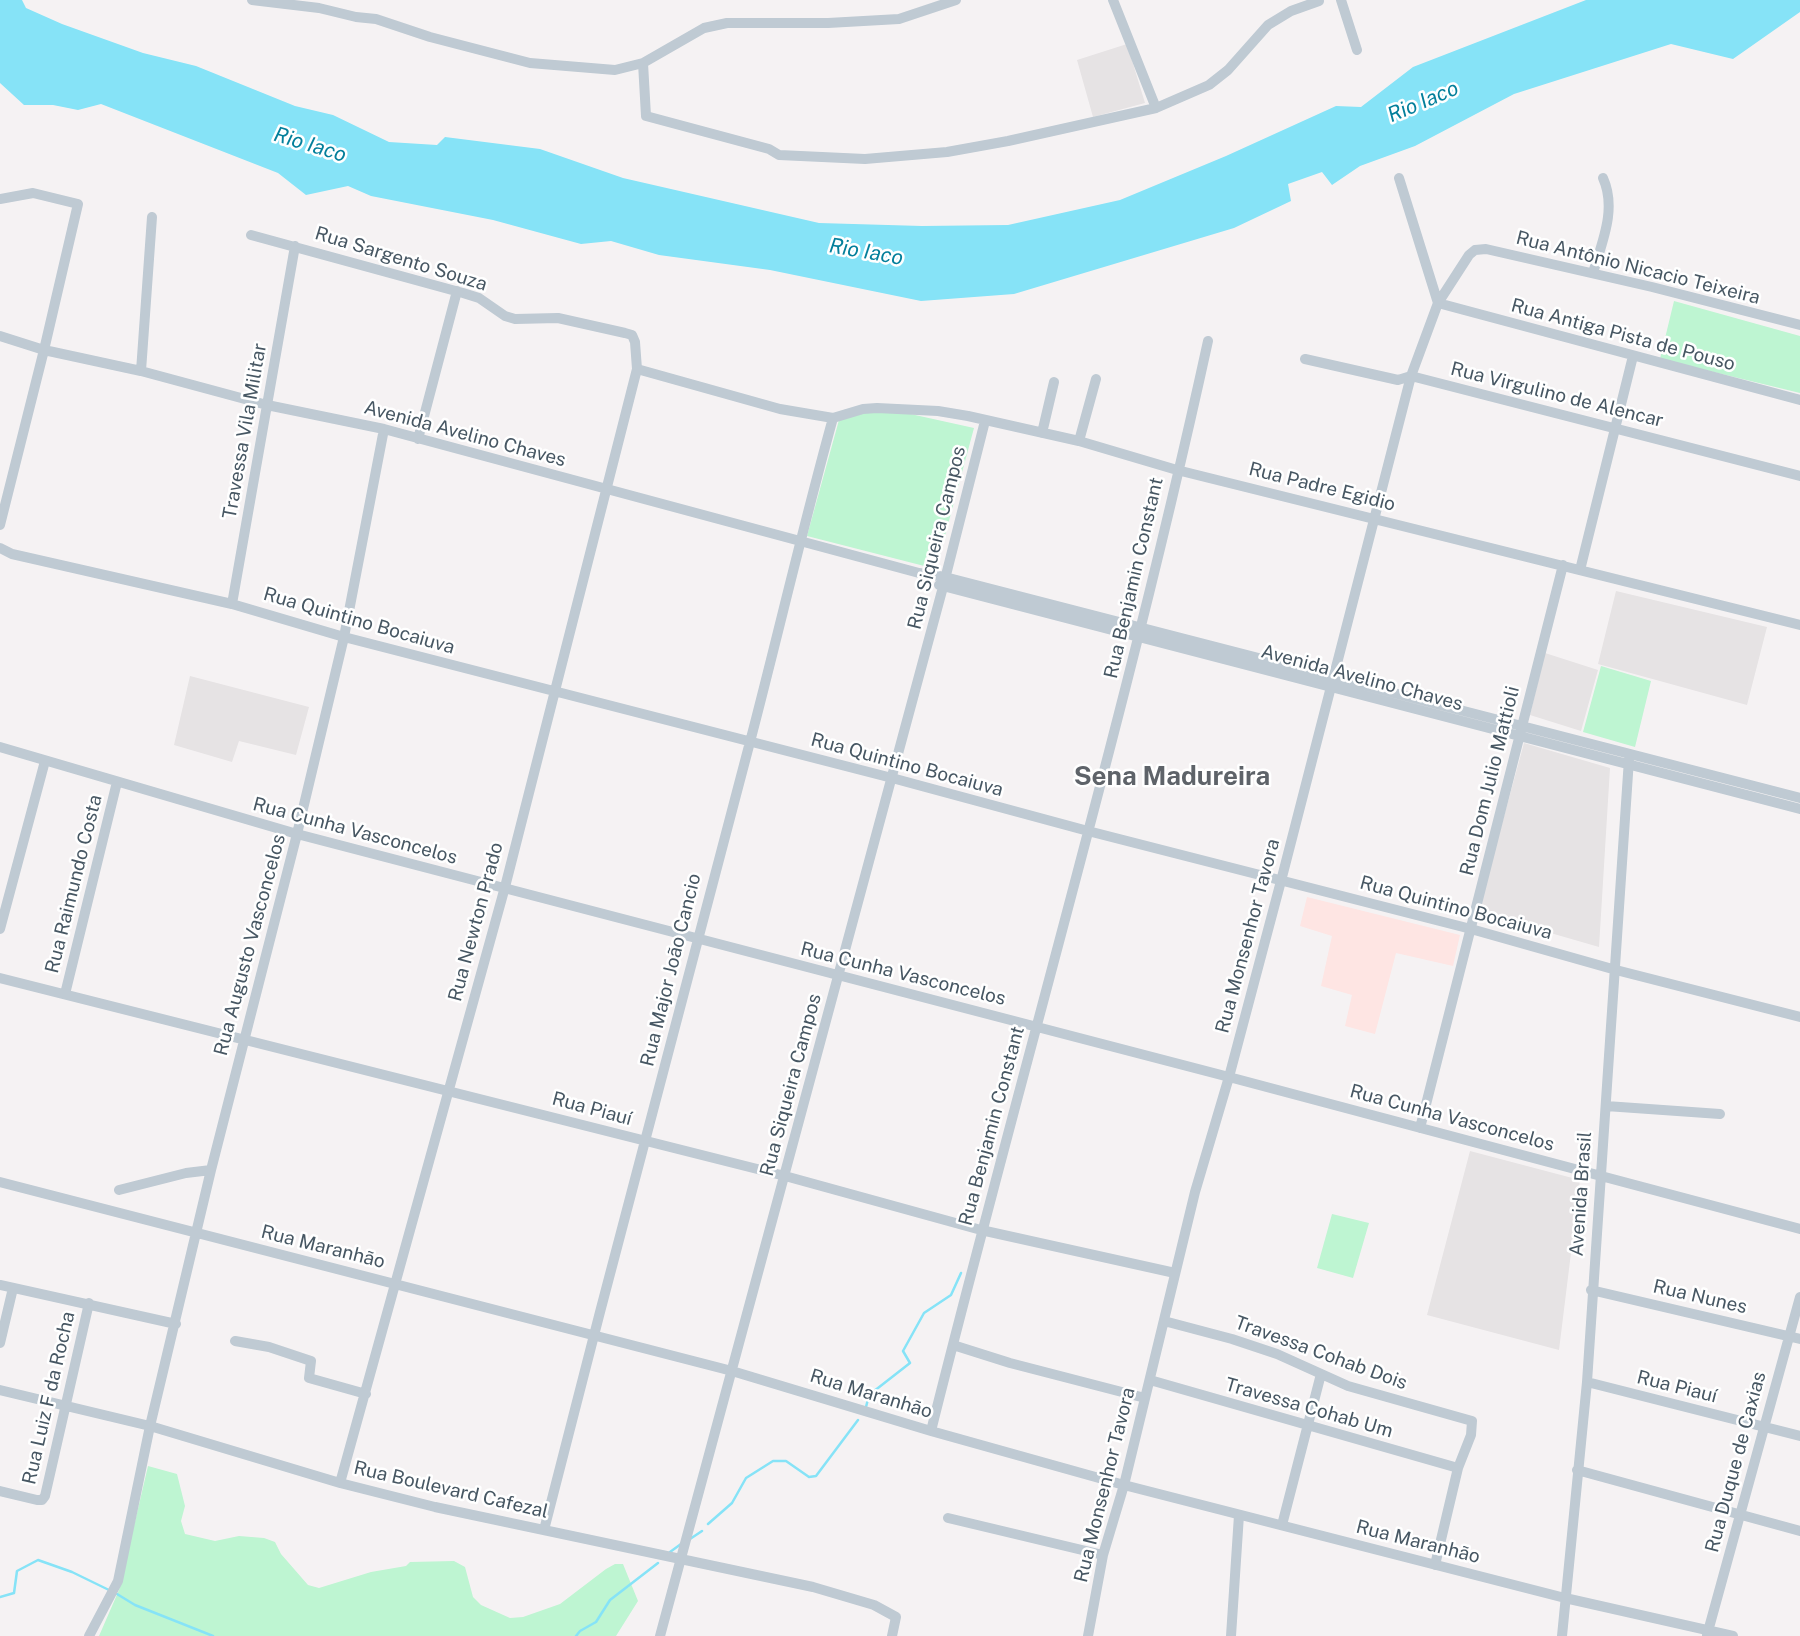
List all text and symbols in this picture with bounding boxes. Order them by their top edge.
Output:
water label: Rio Iaco [1384,76,1462,128]
water label: Rio Iaco [271,122,349,168]
street label: Rua Sargento Souza [312,222,490,296]
street label: Rua Antônio Nicacio Teixeira [1514,227,1762,309]
water label: Rio Iaco [827,233,905,271]
street label: Rua Antiga Pista de Pouso [1508,294,1738,376]
street label: Travessa Vila Militar [218,341,272,521]
street label: Rua Virgulino de Alencar [1448,358,1666,432]
street label: Avenida Avelino Chaves [362,396,568,472]
street label: Rua Siqueira Campos [903,444,971,632]
street label: Rua Padre Egidio [1246,458,1398,516]
street label: Rua Benjamin Constant [1100,475,1168,681]
street label: Rua Quintino Bocaiuva [261,583,457,659]
street label: Avenida Avelino Chaves [1259,640,1465,716]
street label: Rua Dom Julio Mattioli [1455,684,1525,878]
street label: Rua Quintino Bocaiuva [808,728,1006,802]
district label: Sena Madureira [1074,761,1270,793]
street label: Rua Raimundo Costa [41,792,107,976]
street label: Rua Cunha Vasconcelos [250,793,460,869]
street label: Rua Augusto Vasconcelos [209,832,291,1058]
street label: Rua Monsenhor Tavora [1211,836,1285,1036]
street label: Rua Newton Prado [444,840,508,1004]
street label: Rua Major João Cancio [636,871,706,1069]
street label: Rua Quintino Bocaiuva [1357,871,1555,945]
street label: Rua Cunha Vasconcelos [798,937,1008,1011]
street label: Rua Siqueira Campos [756,991,826,1179]
street label: Rua Benjamin Constant [954,1024,1030,1228]
street label: Rua Cunha Vasconcelos [1347,1080,1557,1156]
street label: Rua Piauí [549,1087,635,1131]
street label: Avenida Brasil [1565,1131,1597,1257]
street label: Rua Maranhão [259,1221,387,1273]
street label: Rua Nunes [1651,1275,1749,1319]
street label: Rua Luiz F da Rocha [18,1309,80,1487]
street label: Travessa Cohab Dois [1232,1311,1410,1395]
street label: Rua Maranhão [807,1365,935,1423]
street label: Rua Piauí [1635,1366,1719,1408]
street label: Rua Duque de Caxias [1701,1369,1771,1555]
street label: Travessa Cohab Um [1223,1373,1395,1443]
street label: Rua Monsenhor Tavora [1070,1385,1140,1585]
street label: Rua Boulevard Cafezal [351,1457,551,1523]
street label: Rua Maranhão [1354,1516,1482,1568]

